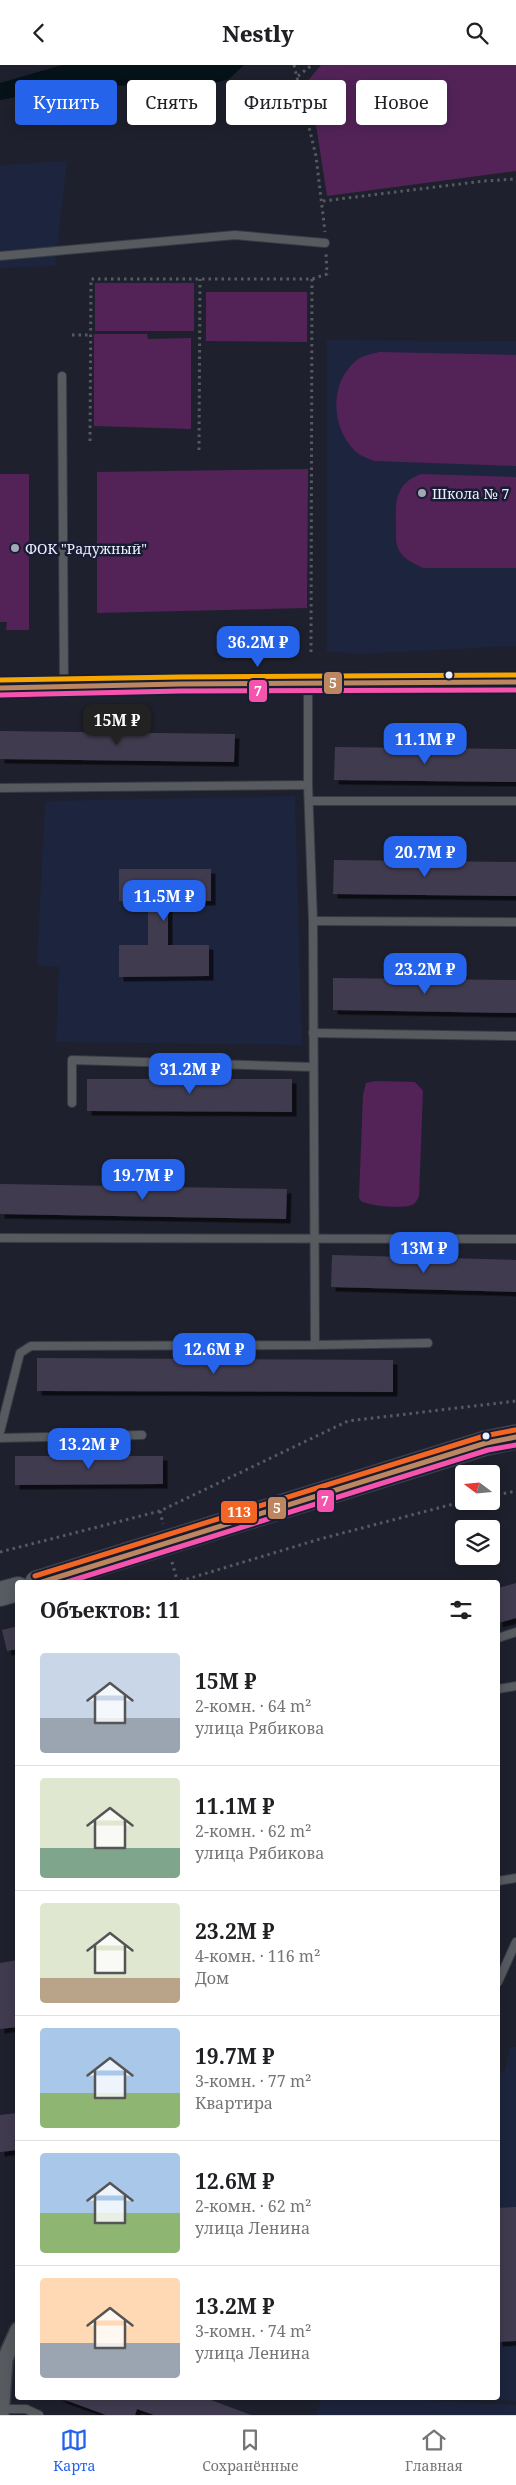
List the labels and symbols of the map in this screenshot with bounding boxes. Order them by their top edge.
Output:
place label: Школа № 7 [432,484,510,503]
marker: Школа № 7 [416,487,428,499]
place label: ФОК "Радужный" [25,539,147,558]
marker: ФОК "Радужный" [9,542,21,554]
pin: 36.2M ₽ [212,625,304,668]
unlabelled marker [444,670,454,680]
line badge: 5 [323,671,343,695]
text: 5 [329,673,337,692]
line badge: 7 [248,679,268,703]
text: 7 [254,681,262,700]
pin: 15M ₽ [82,703,152,746]
pin: 11.1M ₽ [379,723,471,765]
pin: 20.7M ₽ [379,835,471,878]
pin: 11.5M ₽ [118,879,210,922]
pin: 23.2M ₽ [379,953,471,995]
pin: 31.2M ₽ [144,1053,236,1095]
pin: 19.7M ₽ [97,1159,189,1201]
pin: 13M ₽ [389,1231,459,1274]
pin: 12.6M ₽ [168,1333,260,1375]
pin: 13.2M ₽ [43,1427,135,1470]
unlabelled marker [481,1431,491,1441]
north arrow [455,1465,500,1510]
line badge: 7 [316,1489,335,1513]
text: 7 [321,1491,329,1510]
line badge: 5 [267,1496,287,1520]
text: 5 [273,1498,281,1517]
line badge: 113 [220,1500,258,1524]
text: 113 [227,1502,251,1521]

